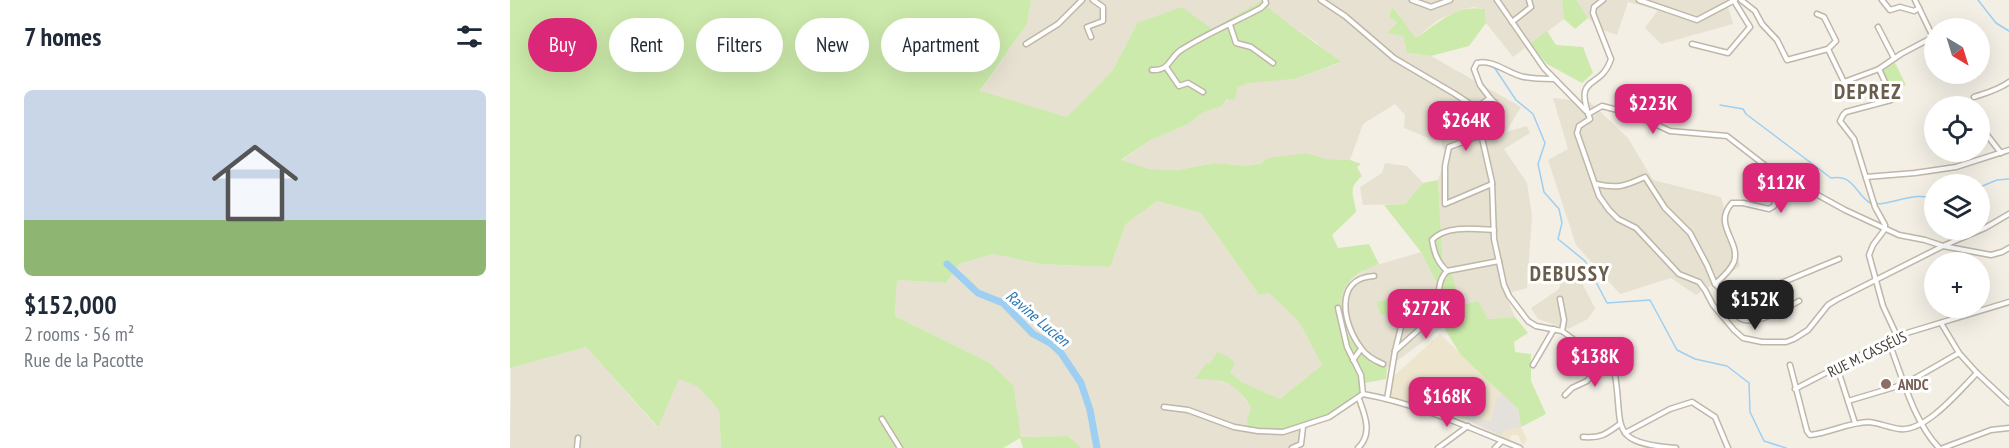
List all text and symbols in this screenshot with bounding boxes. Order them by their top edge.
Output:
chip: Buy [528,18,597,72]
chip: Rent [609,18,684,72]
chip: Filters [696,18,783,72]
chip: New [795,18,869,72]
chip: Apartment [881,18,1000,72]
north arrow [1924,18,1990,84]
map controls [1924,18,1990,318]
text: 7 homes [24,20,101,53]
icon: filters [453,20,486,53]
district label: DEPREZ [1834,78,1902,105]
pin: $223K [1611,84,1695,135]
text: $223K [1629,90,1677,116]
button: locate [1924,96,1990,162]
pin: $264K [1424,101,1508,152]
text: $264K [1442,107,1490,133]
icon: home [201,129,309,237]
pin: $112K [1739,163,1823,214]
text: $112K [1757,169,1805,195]
button: layers [1924,174,1990,240]
button: + [1924,252,1990,318]
district label: DEBUSSY [1530,260,1610,287]
pin: $152K [1713,280,1797,331]
water label: Ravine Lucien [1002,286,1075,351]
text: $152K [1731,286,1779,312]
text: $152,000 [24,288,117,321]
pin: $272K [1384,289,1468,340]
text: $272K [1402,295,1450,321]
text: 2 rooms · 56 m² [24,321,134,347]
street label: RUE M. CASSÉUS [1824,327,1910,381]
pin: $138K [1553,337,1637,388]
text: $138K [1571,343,1619,369]
text: Rue de la Pacotte [24,347,144,373]
place label: ANDC [1897,375,1929,394]
pin: $168K [1405,377,1489,428]
marker: ANDC [1879,377,1893,391]
text: $168K [1423,383,1471,409]

